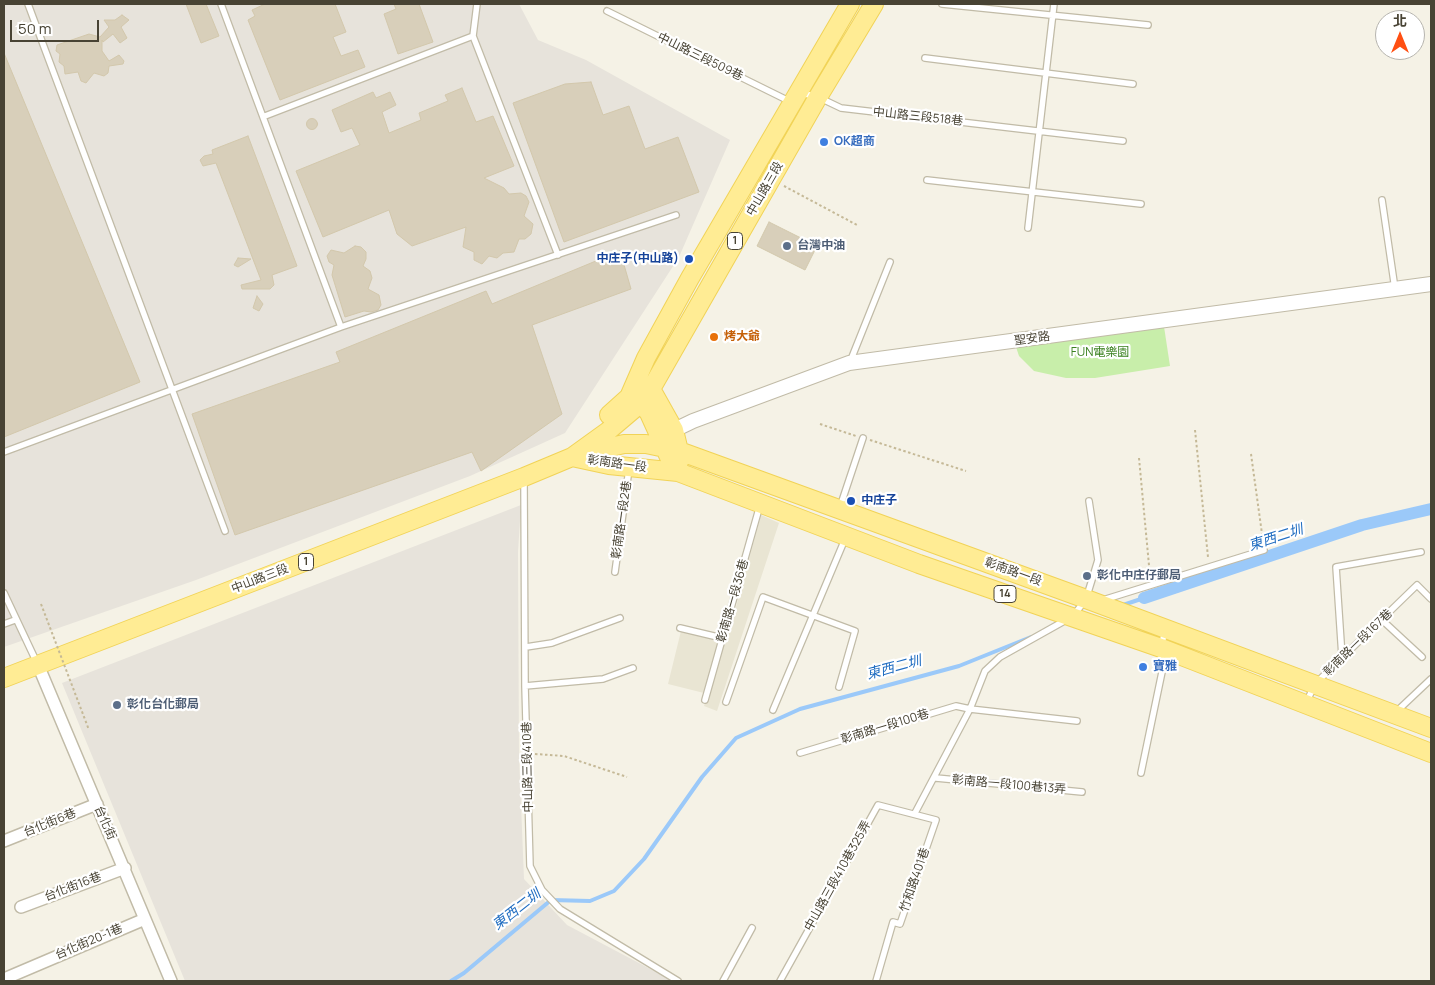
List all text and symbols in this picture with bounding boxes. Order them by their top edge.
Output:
scale bar [12,10,101,42]
north arrow [1375,10,1425,60]
text: 北 [1393,11,1407,30]
text: 50 m [18,18,52,39]
street label: 中山路三段509巷 [655,30,745,84]
street label: 中山路三段518巷 [872,105,964,129]
place label: OK超商 [834,135,875,149]
marker: OK超商 [818,136,830,148]
street label: 中山路三段 [744,159,786,219]
road number: 1 [728,232,742,250]
place label: 台灣中油 [797,239,845,253]
marker: 台灣中油 [781,240,793,252]
place label: 中庄子(中山路) [596,252,679,266]
marker: 中庄子(中山路) [683,253,695,265]
street label: 聖安路 [1013,329,1051,349]
place label: 烤大爺 [724,330,760,344]
marker: 烤大爺 [708,331,720,343]
park label: FUN電樂園 [1071,346,1129,360]
street label: 彰南路一段 [586,453,648,475]
street label: 彰南路一段2巷 [609,480,635,560]
place label: 中庄子 [861,494,897,508]
marker: 中庄子 [845,495,857,507]
water label: 東西二圳 [1247,521,1305,555]
road number: 1 [298,554,314,570]
street label: 彰南路一段 [982,555,1044,589]
street label: 彰南路一段36巷 [714,558,752,644]
street label: 中山路三段 [229,562,291,596]
place label: 彰化中庄仔郵局 [1097,569,1181,583]
marker: 彰化中庄仔郵局 [1081,570,1093,582]
road number: 14 [994,586,1016,602]
street label: 彰南路一段167巷 [1321,607,1395,679]
water label: 東西二圳 [865,653,923,683]
place label: 寶雅 [1153,660,1177,674]
marker: 寶雅 [1137,661,1149,673]
place label: 彰化台化郵局 [127,698,199,712]
marker: 彰化台化郵局 [111,699,123,711]
street label: 彰南路一段100巷 [839,707,931,747]
street label: 中山路三段410巷 [520,721,536,813]
street label: 彰南路一段100巷13弄 [951,773,1067,797]
street label: 台化街 [91,804,119,842]
street label: 台化街6巷 [22,806,78,840]
street label: 中山路三段410巷325弄 [802,819,874,933]
street label: 竹和路401巷 [897,846,933,914]
street label: 台化街16巷 [42,870,104,904]
water label: 東西二圳 [490,886,544,934]
street label: 台化街20-1巷 [53,921,125,963]

